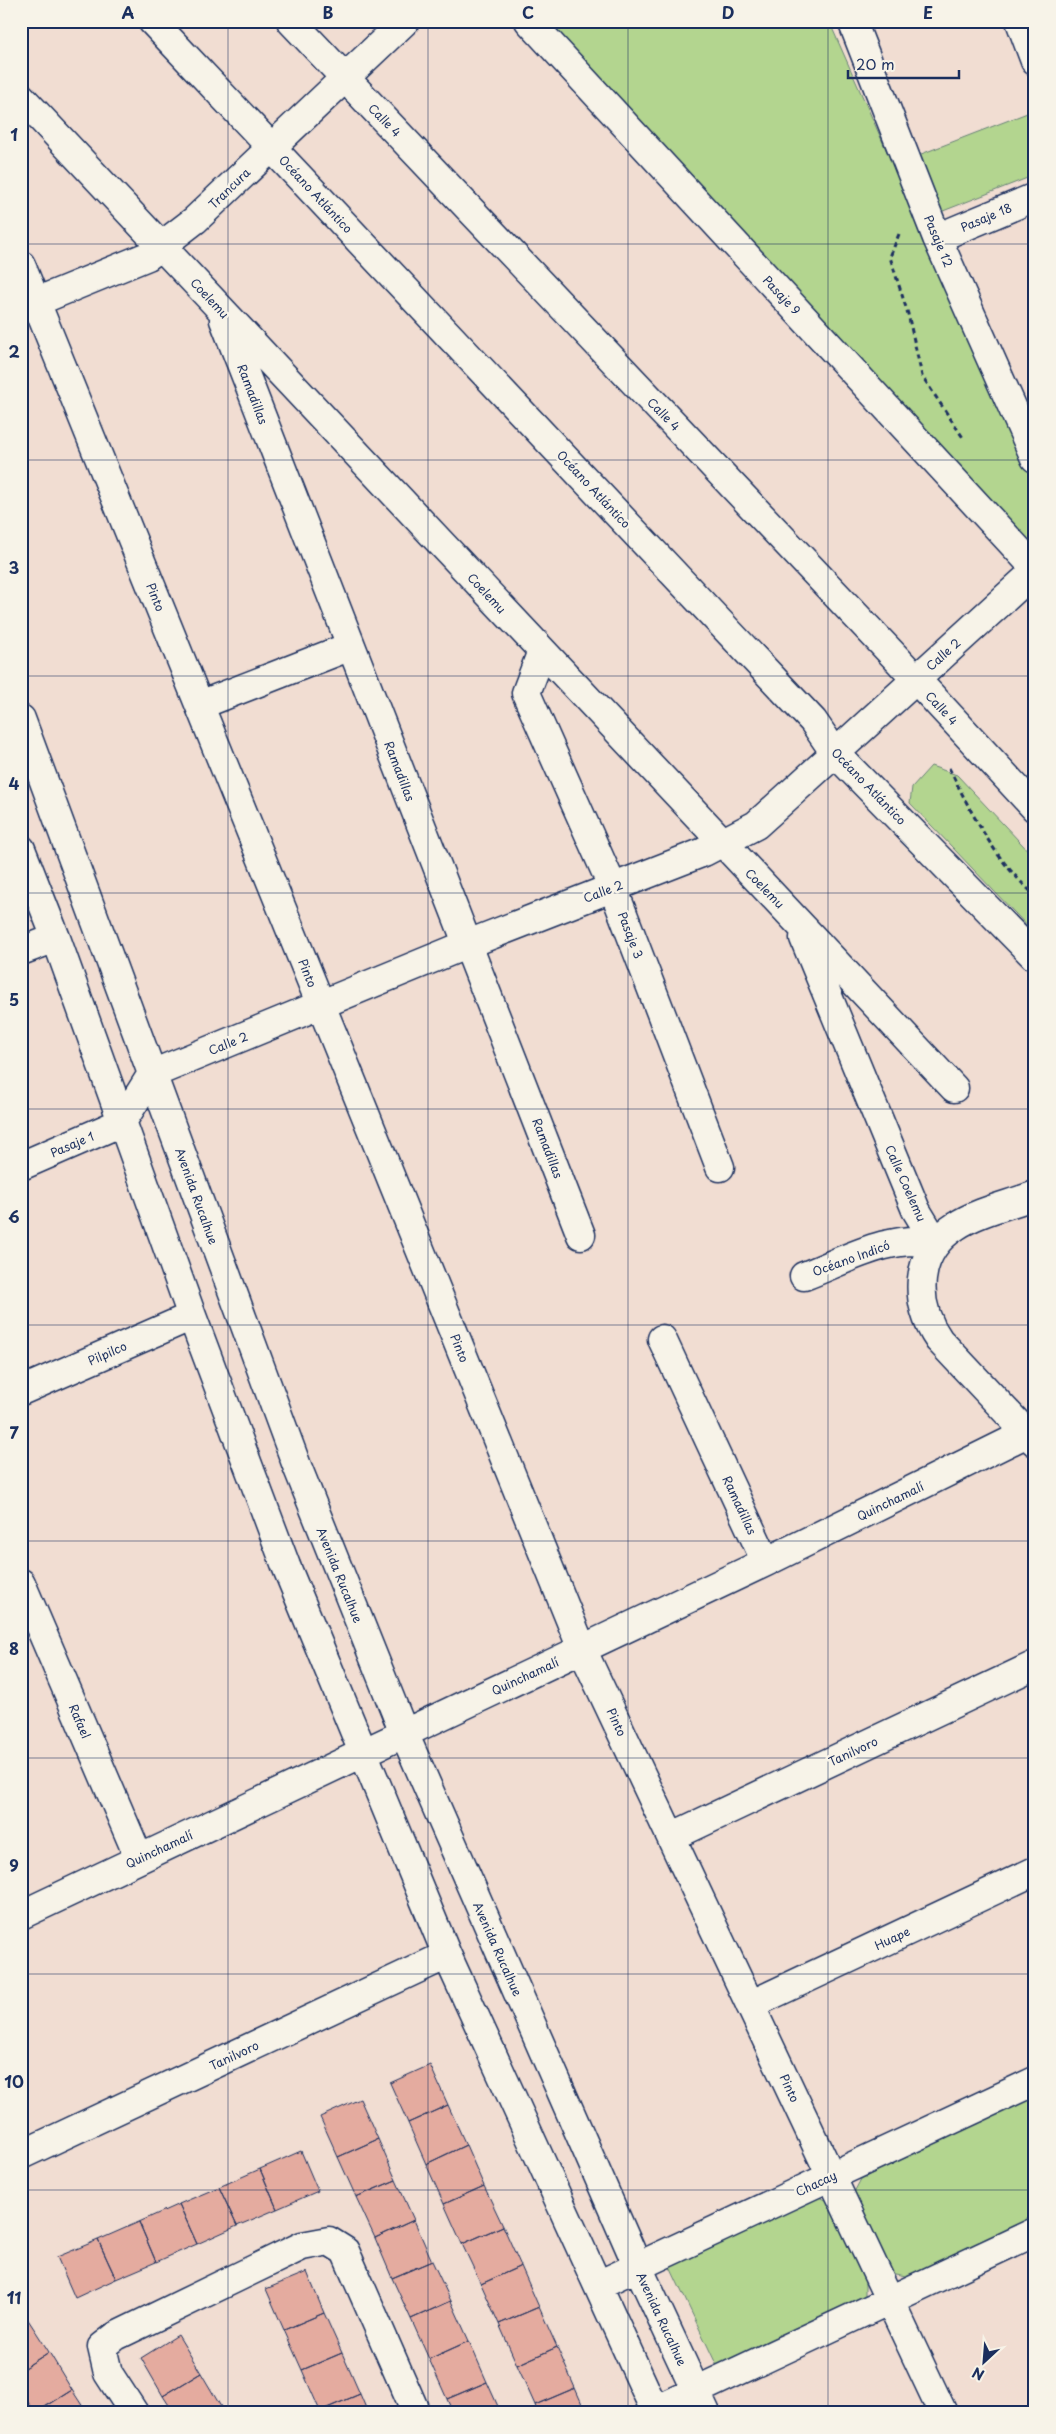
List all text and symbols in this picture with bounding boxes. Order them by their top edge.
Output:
text: A [122,0,135,24]
text: B [323,0,334,24]
text: C [522,0,534,24]
text: D [722,0,734,24]
text: E [923,0,933,24]
scale bar [848,48,960,80]
text: 20 m [856,52,895,75]
street label: Calle 4 [364,99,406,141]
text: 1 [10,122,18,146]
street label: Océano Atlántico [275,151,357,237]
street label: Trancura [204,163,255,213]
street label: Pasaje 18 [958,198,1014,236]
street label: Pasaje 12 [920,212,958,270]
street label: Pasaje 9 [759,271,805,319]
street label: Coelemu [187,274,233,322]
text: 2 [8,339,20,363]
street label: Ramadillas [233,361,273,427]
street label: Calle 4 [643,393,685,435]
street label: Océano Atlántico [553,446,635,532]
text: 3 [9,555,19,579]
street label: Coelemu [464,569,510,617]
street label: Pinto [142,580,170,614]
street label: Calle 2 [922,634,964,674]
street label: Calle 4 [922,687,962,729]
street label: Ramadillas [380,738,420,804]
street label: Océano Atlántico [828,744,911,829]
text: 4 [9,771,20,795]
street label: Coelemu [741,864,789,912]
street label: Calle 2 [581,875,625,907]
street label: Pasaje 3 [614,909,648,961]
street label: Pinto [294,956,322,990]
text: 5 [9,987,19,1011]
street label: Calle 2 [206,1027,250,1059]
street label: Ramadillas [528,1115,568,1181]
street label: Pasaje 1 [47,1127,97,1161]
street label: Calle Coelemu [881,1142,931,1224]
street label: Avenida Rucalhue [171,1145,223,1247]
text: 6 [8,1204,20,1228]
street label: Océano Indicó [810,1236,893,1280]
street label: Pinto [446,1331,474,1365]
street label: Pilpilco [85,1336,130,1370]
text: 7 [9,1420,19,1444]
street label: Ramadillas [718,1473,762,1538]
street label: Quinchamalí [854,1477,927,1525]
street label: Avenida Rucalhue [313,1524,367,1626]
text: 8 [9,1636,19,1660]
street label: Quinchamalí [488,1652,562,1699]
street label: Rafael [65,1701,95,1741]
street label: Pinto [603,1705,631,1739]
street label: Tanilvoro [825,1732,881,1770]
street label: Quinchamalí [122,1825,196,1872]
text: 9 [9,1853,19,1877]
street label: Avenida Rucalhue [469,1899,527,1999]
street label: Huape [871,1922,913,1954]
street label: Tanilvoro [206,2036,262,2074]
text: 10 [4,2069,24,2093]
street label: Pinto [776,2071,804,2105]
street label: Chacay [792,2166,840,2200]
street label: Avenida Rucalhue [632,2269,692,2369]
text: 11 [7,2285,21,2309]
north arrow [958,2336,1008,2386]
text: N [968,2362,988,2386]

